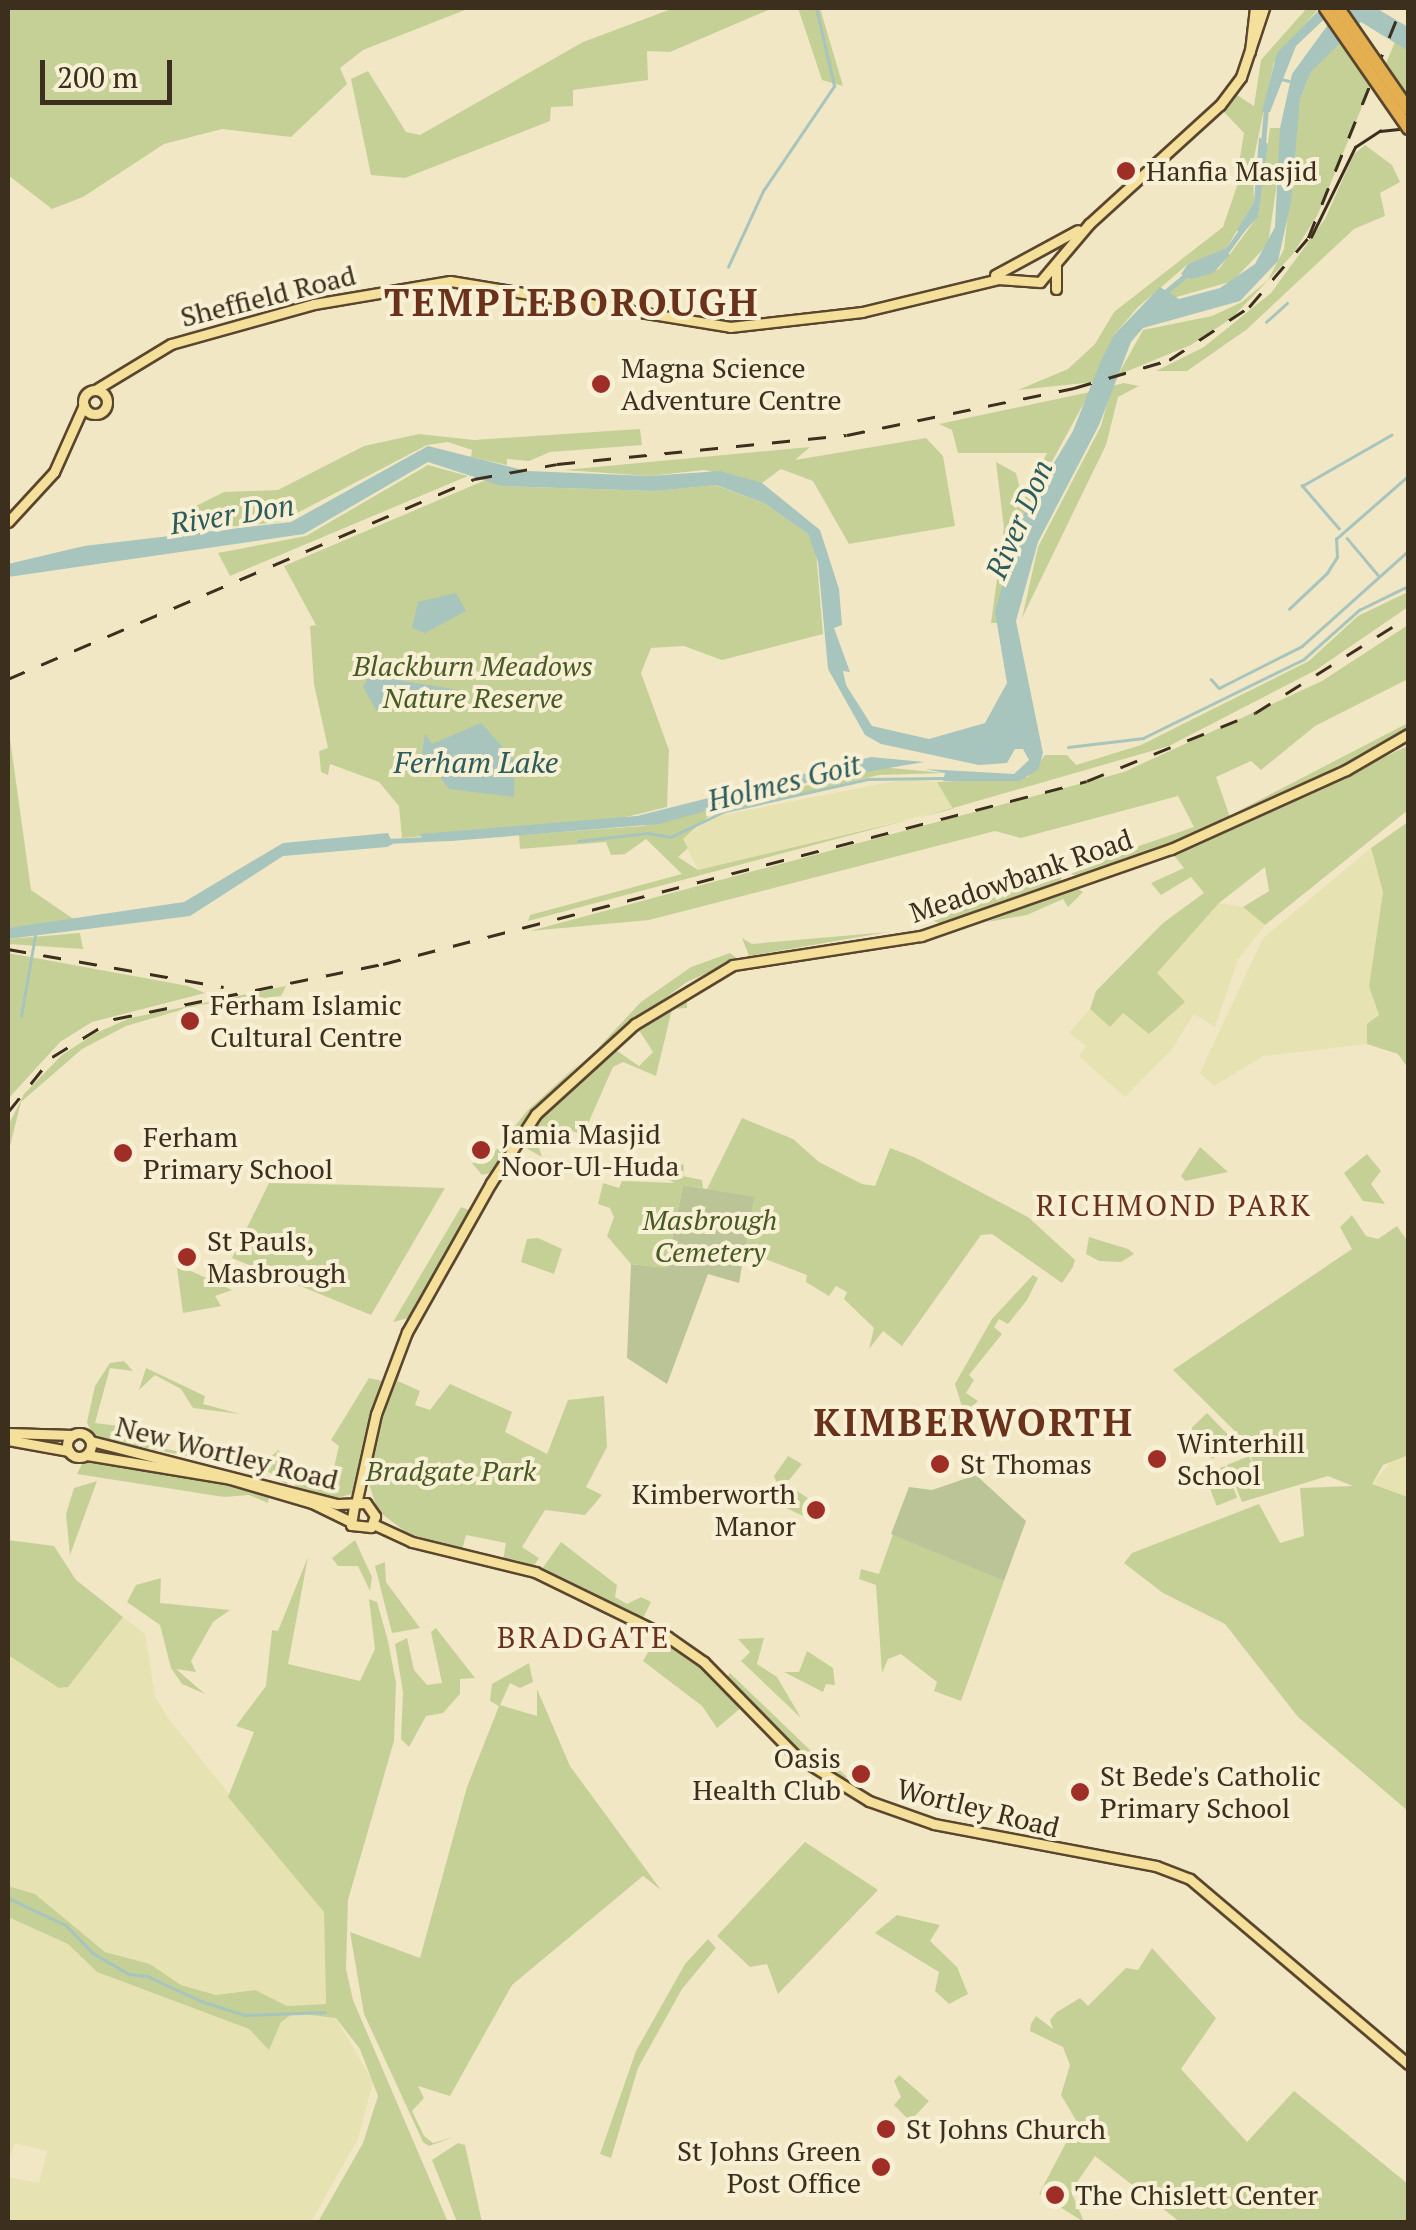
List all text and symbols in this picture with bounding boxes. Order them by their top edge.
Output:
scale bar [45,40,178,102]
text: 200 m [57,57,138,97]
place label: Hanfia Masjid [1146,154,1317,188]
marker: Hanfia Masjid [1115,160,1137,182]
street label: Sheffield Road [177,258,359,334]
district label: TEMPLEBOROUGH [384,280,760,326]
place label: Magna Science Adventure Centre [621,351,841,417]
marker: Magna Science Adventure Centre [590,373,612,395]
water label: River Don [978,454,1060,584]
water label: River Don [167,486,297,542]
park label: Blackburn Meadows Nature Reserve [353,649,593,715]
water label: Ferham Lake [394,744,558,780]
water label: Holmes Goit [704,746,864,818]
street label: Meadowbank Road [905,822,1137,930]
place label: Ferham Islamic Cultural Centre [210,988,402,1054]
marker: Ferham Islamic Cultural Centre [179,1010,201,1032]
place label: Jamia Masjid Noor-Ul-Huda [501,1117,679,1183]
place label: Ferham Primary School [143,1120,333,1186]
marker: Jamia Masjid Noor-Ul-Huda [470,1139,492,1161]
marker: Ferham Primary School [112,1142,134,1164]
district label: RICHMOND PARK [1036,1187,1312,1223]
park label: Masbrough Cemetery [643,1203,777,1269]
place label: St Pauls, Masbrough [207,1224,346,1290]
marker: St Pauls, Masbrough [176,1246,198,1268]
district label: KIMBERWORTH [814,1400,1134,1446]
street label: New Wortley Road [112,1409,342,1497]
place label: Winterhill School [1177,1426,1305,1492]
place label: St Thomas [960,1447,1092,1481]
marker: Winterhill School [1146,1448,1168,1470]
marker: St Thomas [929,1453,951,1475]
park label: Bradgate Park [366,1454,536,1488]
place label: Kimberworth Manor [632,1477,796,1543]
marker: Kimberworth Manor [805,1499,827,1521]
district label: BRADGATE [497,1619,671,1655]
place label: Oasis Health Club [693,1741,841,1807]
place label: St Bede's Catholic Primary School [1100,1759,1321,1825]
marker: Oasis Health Club [850,1763,872,1785]
street label: Wortley Road [893,1772,1063,1844]
marker: St Bede's Catholic Primary School [1069,1781,1091,1803]
place label: St Johns Church [906,2112,1106,2146]
marker: St Johns Church [875,2118,897,2140]
place label: St Johns Green Post Office [677,2134,861,2200]
marker: St Johns Green Post Office [870,2156,892,2178]
place label: The Chislett Center [1075,2178,1318,2212]
marker: The Chislett Center [1044,2184,1066,2206]

